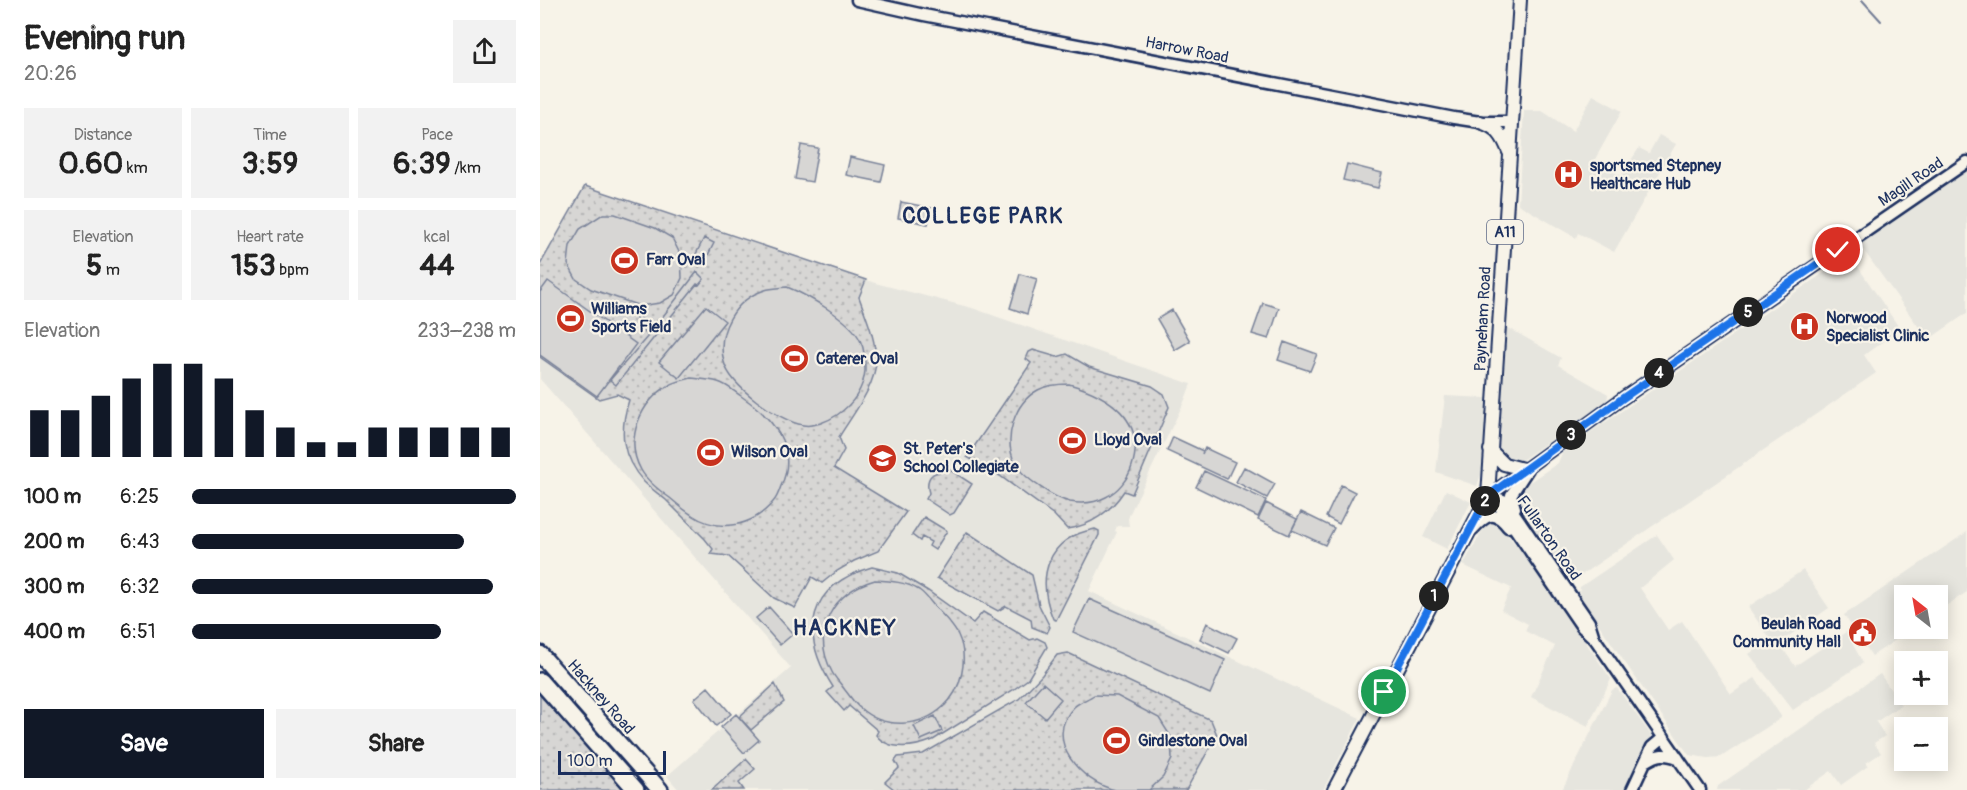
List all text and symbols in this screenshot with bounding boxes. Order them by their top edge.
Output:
text: Evening run [24,18,185,59]
button: share [453,20,516,83]
street label: Harrow Road [1144,32,1230,68]
text: 20:26 [24,61,77,86]
text: Distance [74,125,132,145]
text: Time [253,125,287,145]
text: Pace [421,125,453,145]
text: 0.60 [58,145,123,182]
text: 3:59 [242,145,298,182]
text: 6:39 [393,145,451,182]
street label: Magill Road [1875,153,1947,211]
place label: sportsmed Stepney Healthcare Hub [1590,156,1721,194]
text: km [123,158,148,178]
text: /km [451,158,481,178]
hospital icon: sportsmed Stepney Healthcare Hub [1553,159,1585,191]
district label: COLLEGE PARK [902,202,1064,230]
road number: A11 [1487,220,1523,244]
pin [1812,224,1863,275]
text: Elevation [73,227,133,247]
text: Heart rate [236,227,304,247]
text: kcal [424,227,450,247]
icon: check [1821,233,1854,266]
sports icon: Farr Oval [609,244,641,276]
text: 5 [86,247,102,284]
text: 153 [231,247,276,284]
text: 44 [420,247,454,284]
place label: Farr Oval [646,250,706,270]
text: m [102,260,120,280]
text: bpm [276,260,309,280]
street label: Payneham Road [1470,266,1496,372]
pin: 5 [1733,297,1763,327]
place label: Williams Sports Field [591,299,671,337]
sports icon: Williams Sports Field [554,302,586,334]
text: 5 [1744,302,1752,322]
place label: Norwood Specialist Clinic [1826,308,1929,346]
hospital icon: Norwood Specialist Clinic [1789,311,1821,343]
text: Elevation [24,318,100,343]
text: 233–238 m [417,318,516,343]
sports icon: Caterer Oval [779,343,811,375]
place label: Caterer Oval [816,349,898,369]
pin: 4 [1644,358,1674,388]
text: 4 [1654,363,1664,383]
pin: 3 [1556,420,1586,450]
sports icon: Lloyd Oval [1057,424,1089,456]
text: 3 [1567,425,1575,445]
place label: Lloyd Oval [1094,430,1162,450]
sports icon: Wilson Oval [694,436,726,468]
place label: St. Peter's School Collegiate [903,439,1020,477]
place label: Wilson Oval [731,442,808,462]
school or university icon: St. Peter's School Collegiate [866,442,898,474]
text: 100 m [24,484,81,509]
text: 6:25 [120,484,159,509]
pin: 2 [1470,486,1500,516]
text: 2 [1481,491,1489,511]
street label: Fullarton Road [1512,492,1586,584]
text: 200 m [24,529,85,554]
text: 6:43 [120,529,160,554]
text: 300 m [24,574,85,599]
text: 6:32 [120,574,159,599]
pin: 1 [1419,581,1449,611]
north arrow [1894,585,1948,639]
map controls [1894,585,1948,771]
text: 1 [1431,586,1437,606]
district label: HACKNEY [793,614,897,642]
place label: Beulah Road Community Hall [1733,614,1841,652]
public building icon: Beulah Road Community Hall [1846,617,1878,649]
text: 400 m [24,619,85,644]
text: 6:51 [120,619,156,644]
button: + [1894,651,1948,705]
street label: Hackney Road [563,655,639,739]
pin [1358,666,1409,717]
icon: arrive [1367,675,1400,708]
button: Save [24,709,264,778]
button: Share [276,709,516,778]
button: − [1894,717,1948,771]
sports icon: Girdlestone Oval [1101,725,1133,757]
place label: Girdlestone Oval [1138,731,1248,751]
scale bar [558,748,666,776]
text: 100 m [567,751,613,771]

